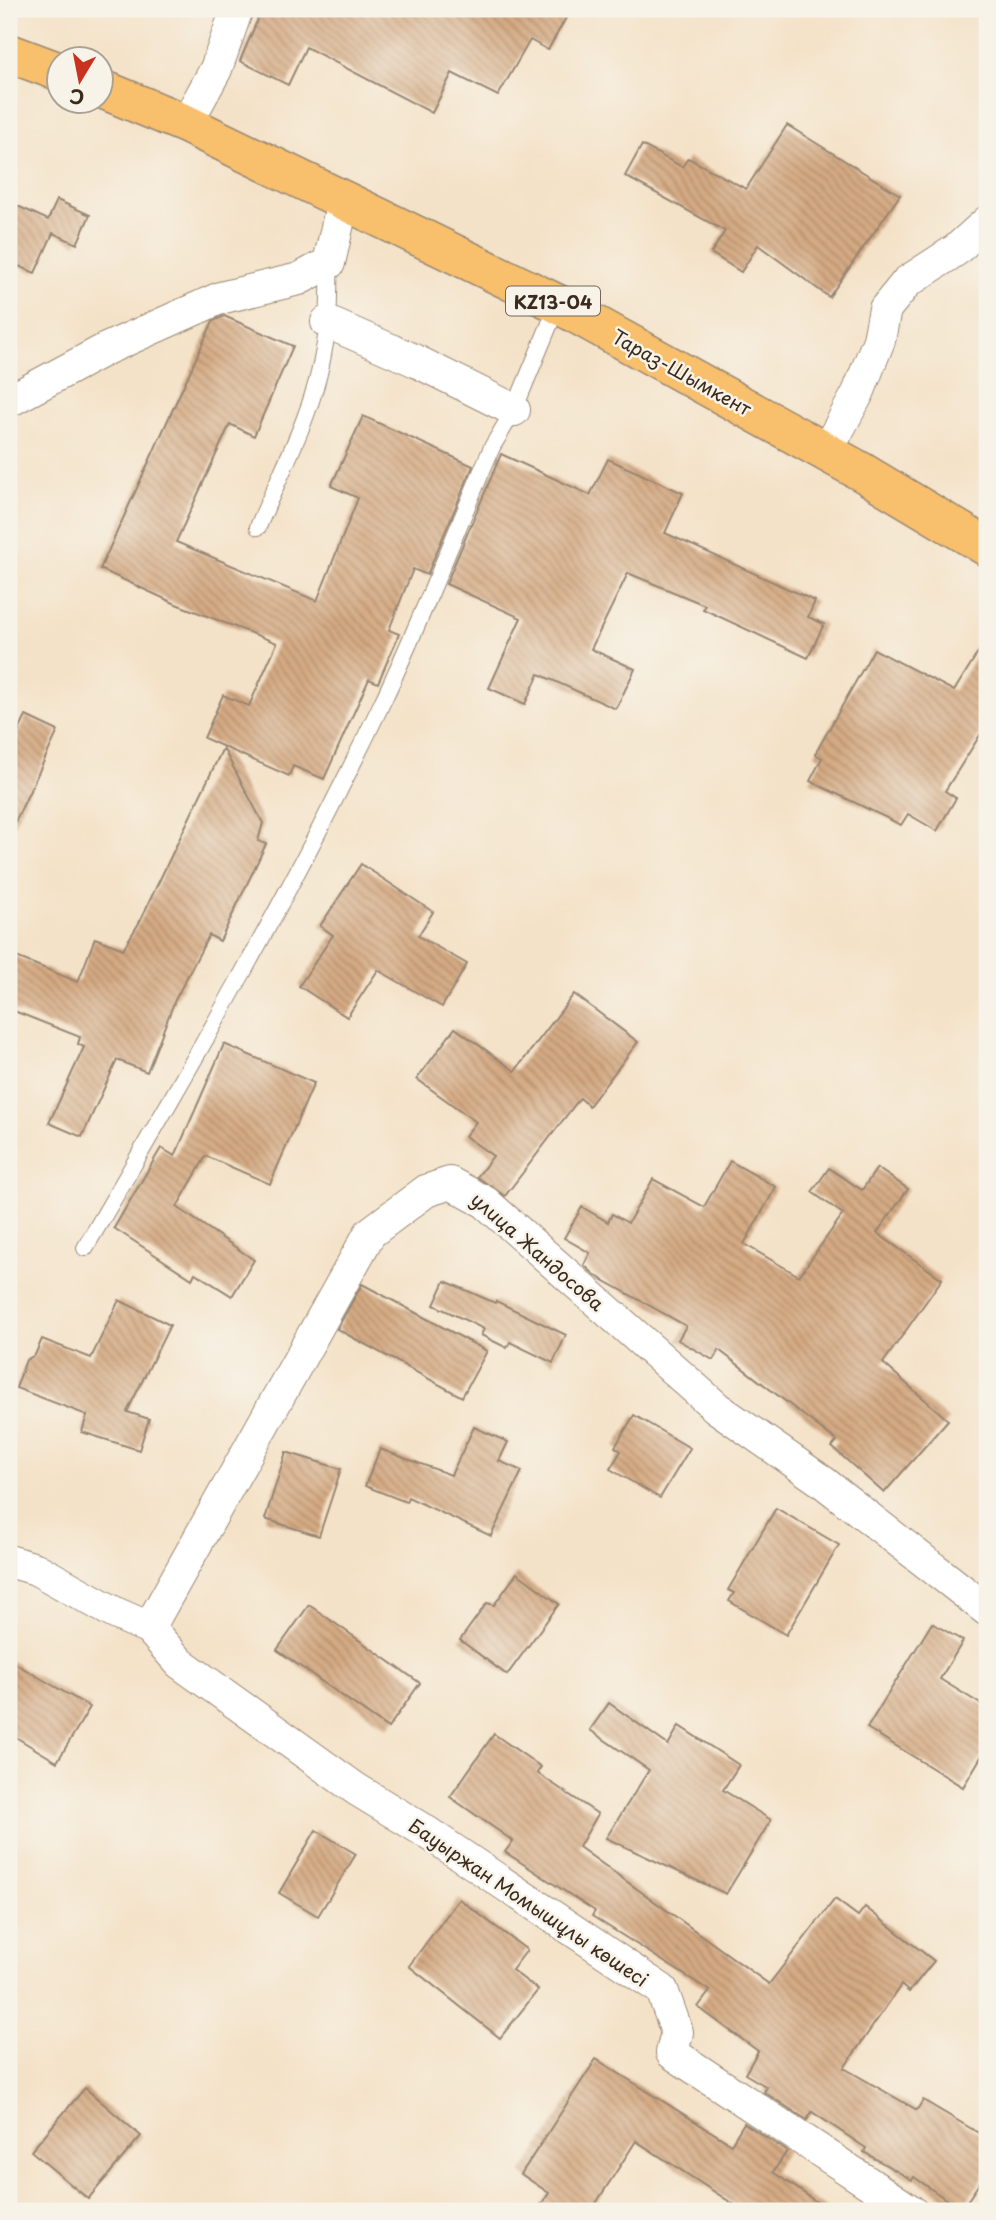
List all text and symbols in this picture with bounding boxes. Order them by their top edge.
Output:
north arrow [46,46,116,116]
text: С [67,83,86,113]
road number: KZ13-04 [506,286,600,316]
street label: Тараз-Шымкент [607,322,758,422]
street label: улица Жандосова [465,1185,611,1317]
street label: Бауыржан Момышұлы көшесі [404,1811,654,1993]

